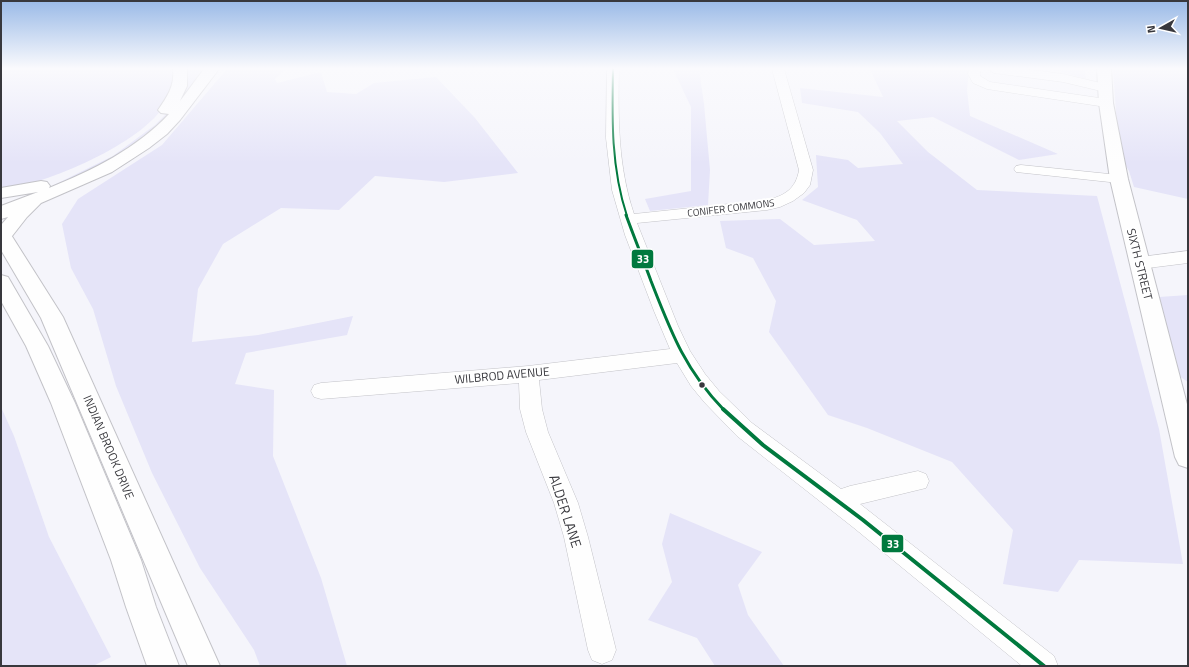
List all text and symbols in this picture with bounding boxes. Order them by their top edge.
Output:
north arrow [1141,8,1181,48]
text: N [1143,25,1160,34]
street label: CONIFER COMMONS [687,195,775,221]
street label: SIXTH STREET [1122,226,1158,302]
line badge: 33 [631,249,654,269]
text: 33 [637,251,649,267]
street label: WILBROD AVENUE [454,361,551,389]
unlabelled marker [697,380,707,390]
street label: INDIAN BROOK DRIVE [78,392,140,502]
street label: ALDER LANE [544,472,588,551]
line badge: 33 [881,534,904,553]
text: 33 [887,536,899,552]

